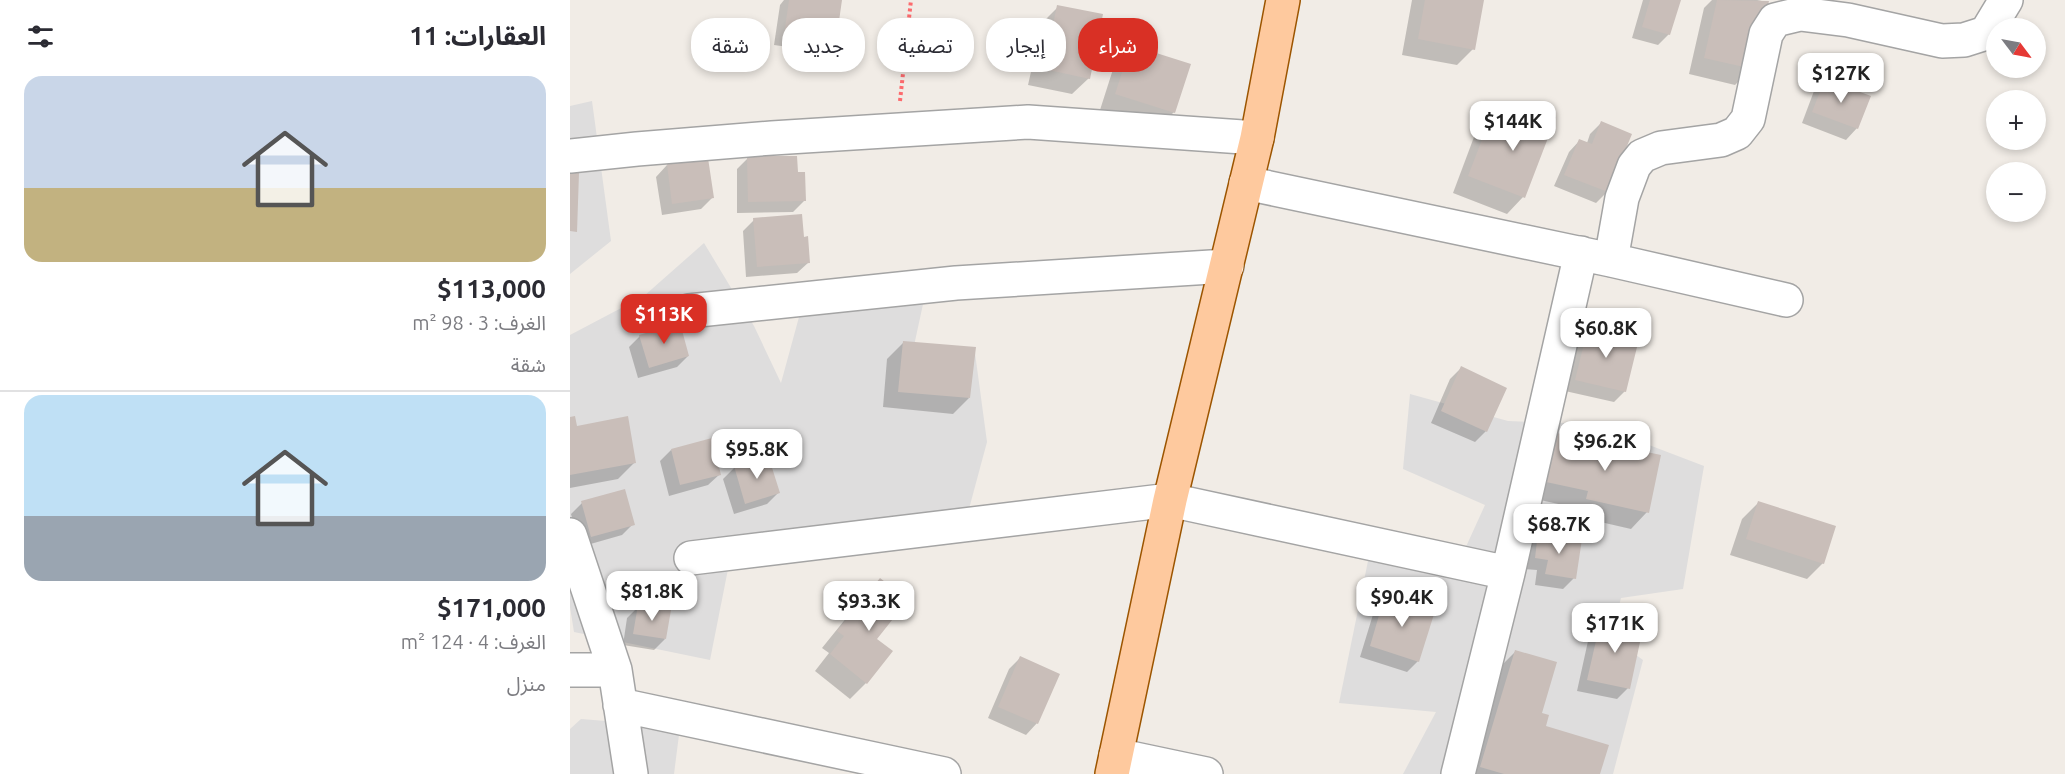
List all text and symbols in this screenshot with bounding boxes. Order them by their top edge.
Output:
chip: شقة [691,18,770,72]
chip: جديد [782,18,865,72]
chip: تصفية [877,18,974,72]
chip: إيجار [986,18,1066,72]
chip: شراء [1078,18,1158,72]
north arrow [1986,18,2046,78]
map controls [1986,18,2046,222]
icon: filters [24,20,57,53]
text: العقارات: 11 [409,21,546,50]
pin: $127K [1799,53,1883,104]
text: $127K [1812,61,1870,84]
button: + [1986,90,2046,150]
pin: $144K [1471,101,1555,152]
text: $144K [1484,109,1542,132]
icon: home [231,115,339,223]
button: − [1986,162,2046,222]
text: $113,000 [437,274,546,303]
pin: $113K [622,294,706,345]
text: $113K [635,302,693,325]
pin: $60.8K [1557,308,1655,359]
text: الغرف: 3 · 98 m² [412,311,546,334]
text: $60.8K [1574,316,1638,339]
text: شقة [511,353,546,376]
pin: $96.2K [1556,421,1654,472]
pin: $95.8K [708,429,806,480]
text: $96.2K [1573,429,1637,452]
icon: home [231,434,339,542]
text: $95.8K [725,437,789,460]
pin: $68.7K [1510,504,1608,555]
text: $68.7K [1527,512,1591,535]
pin: $81.8K [603,571,701,622]
pin: $90.4K [1353,577,1451,628]
text: $81.8K [620,579,684,602]
pin: $93.3K [820,581,918,632]
text: $90.4K [1370,585,1434,608]
text: $93.3K [837,589,901,612]
text: $171,000 [437,593,546,622]
pin: $171K [1573,603,1657,654]
text: $171K [1586,611,1644,634]
text: الغرف: 4 · 124 m² [401,630,546,653]
text: منزل [507,672,546,695]

